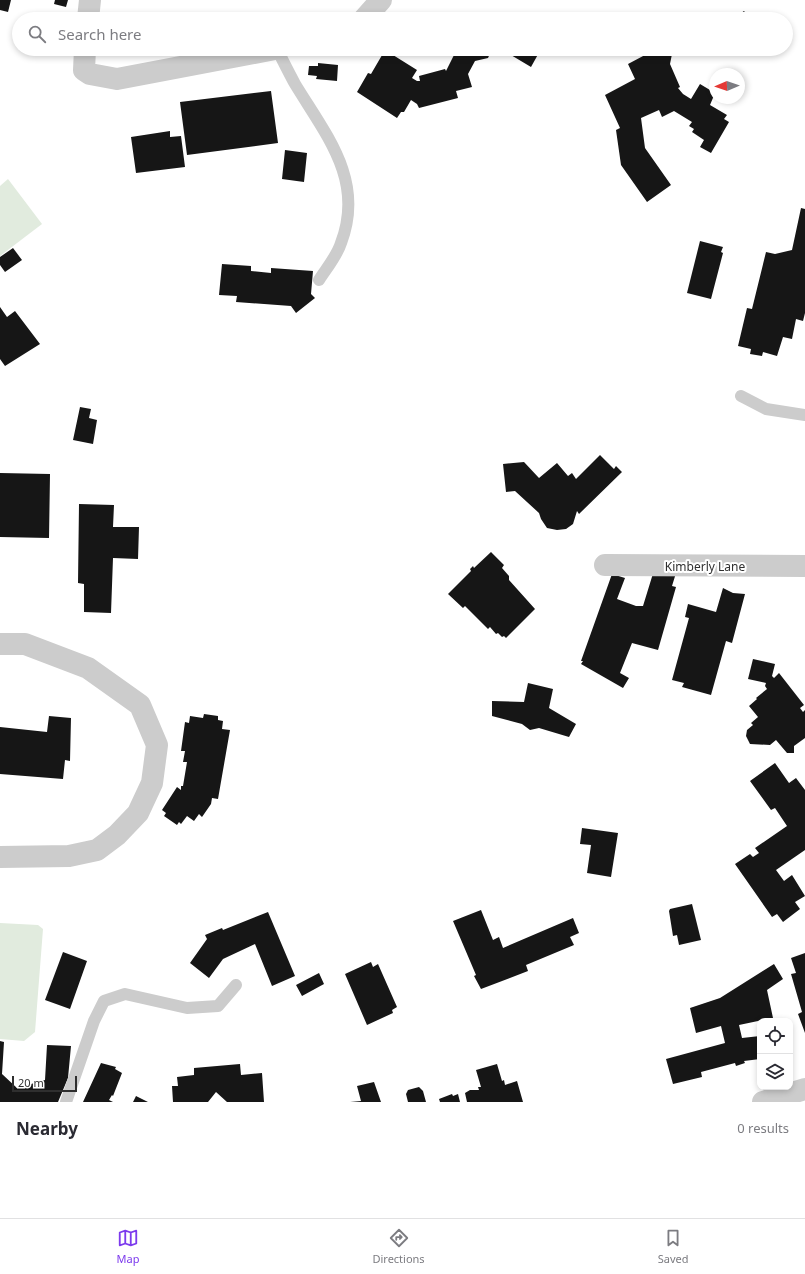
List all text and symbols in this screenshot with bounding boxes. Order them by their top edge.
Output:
search box [12,12,793,56]
icon: search [26,23,48,45]
text: Search here [58,24,141,44]
north arrow [709,68,745,104]
street label: Kimberly Lane [665,558,745,575]
map controls [757,1018,793,1090]
button: locate [757,1018,793,1054]
button: layers [757,1054,793,1090]
scale bar [12,1074,77,1093]
text: 20 m [18,1075,44,1090]
text: Nearby [16,1117,78,1140]
text: 0 results [737,1119,789,1137]
tab: Map [117,1227,139,1266]
tab: Directions [372,1227,425,1266]
tab: Saved [658,1227,688,1266]

